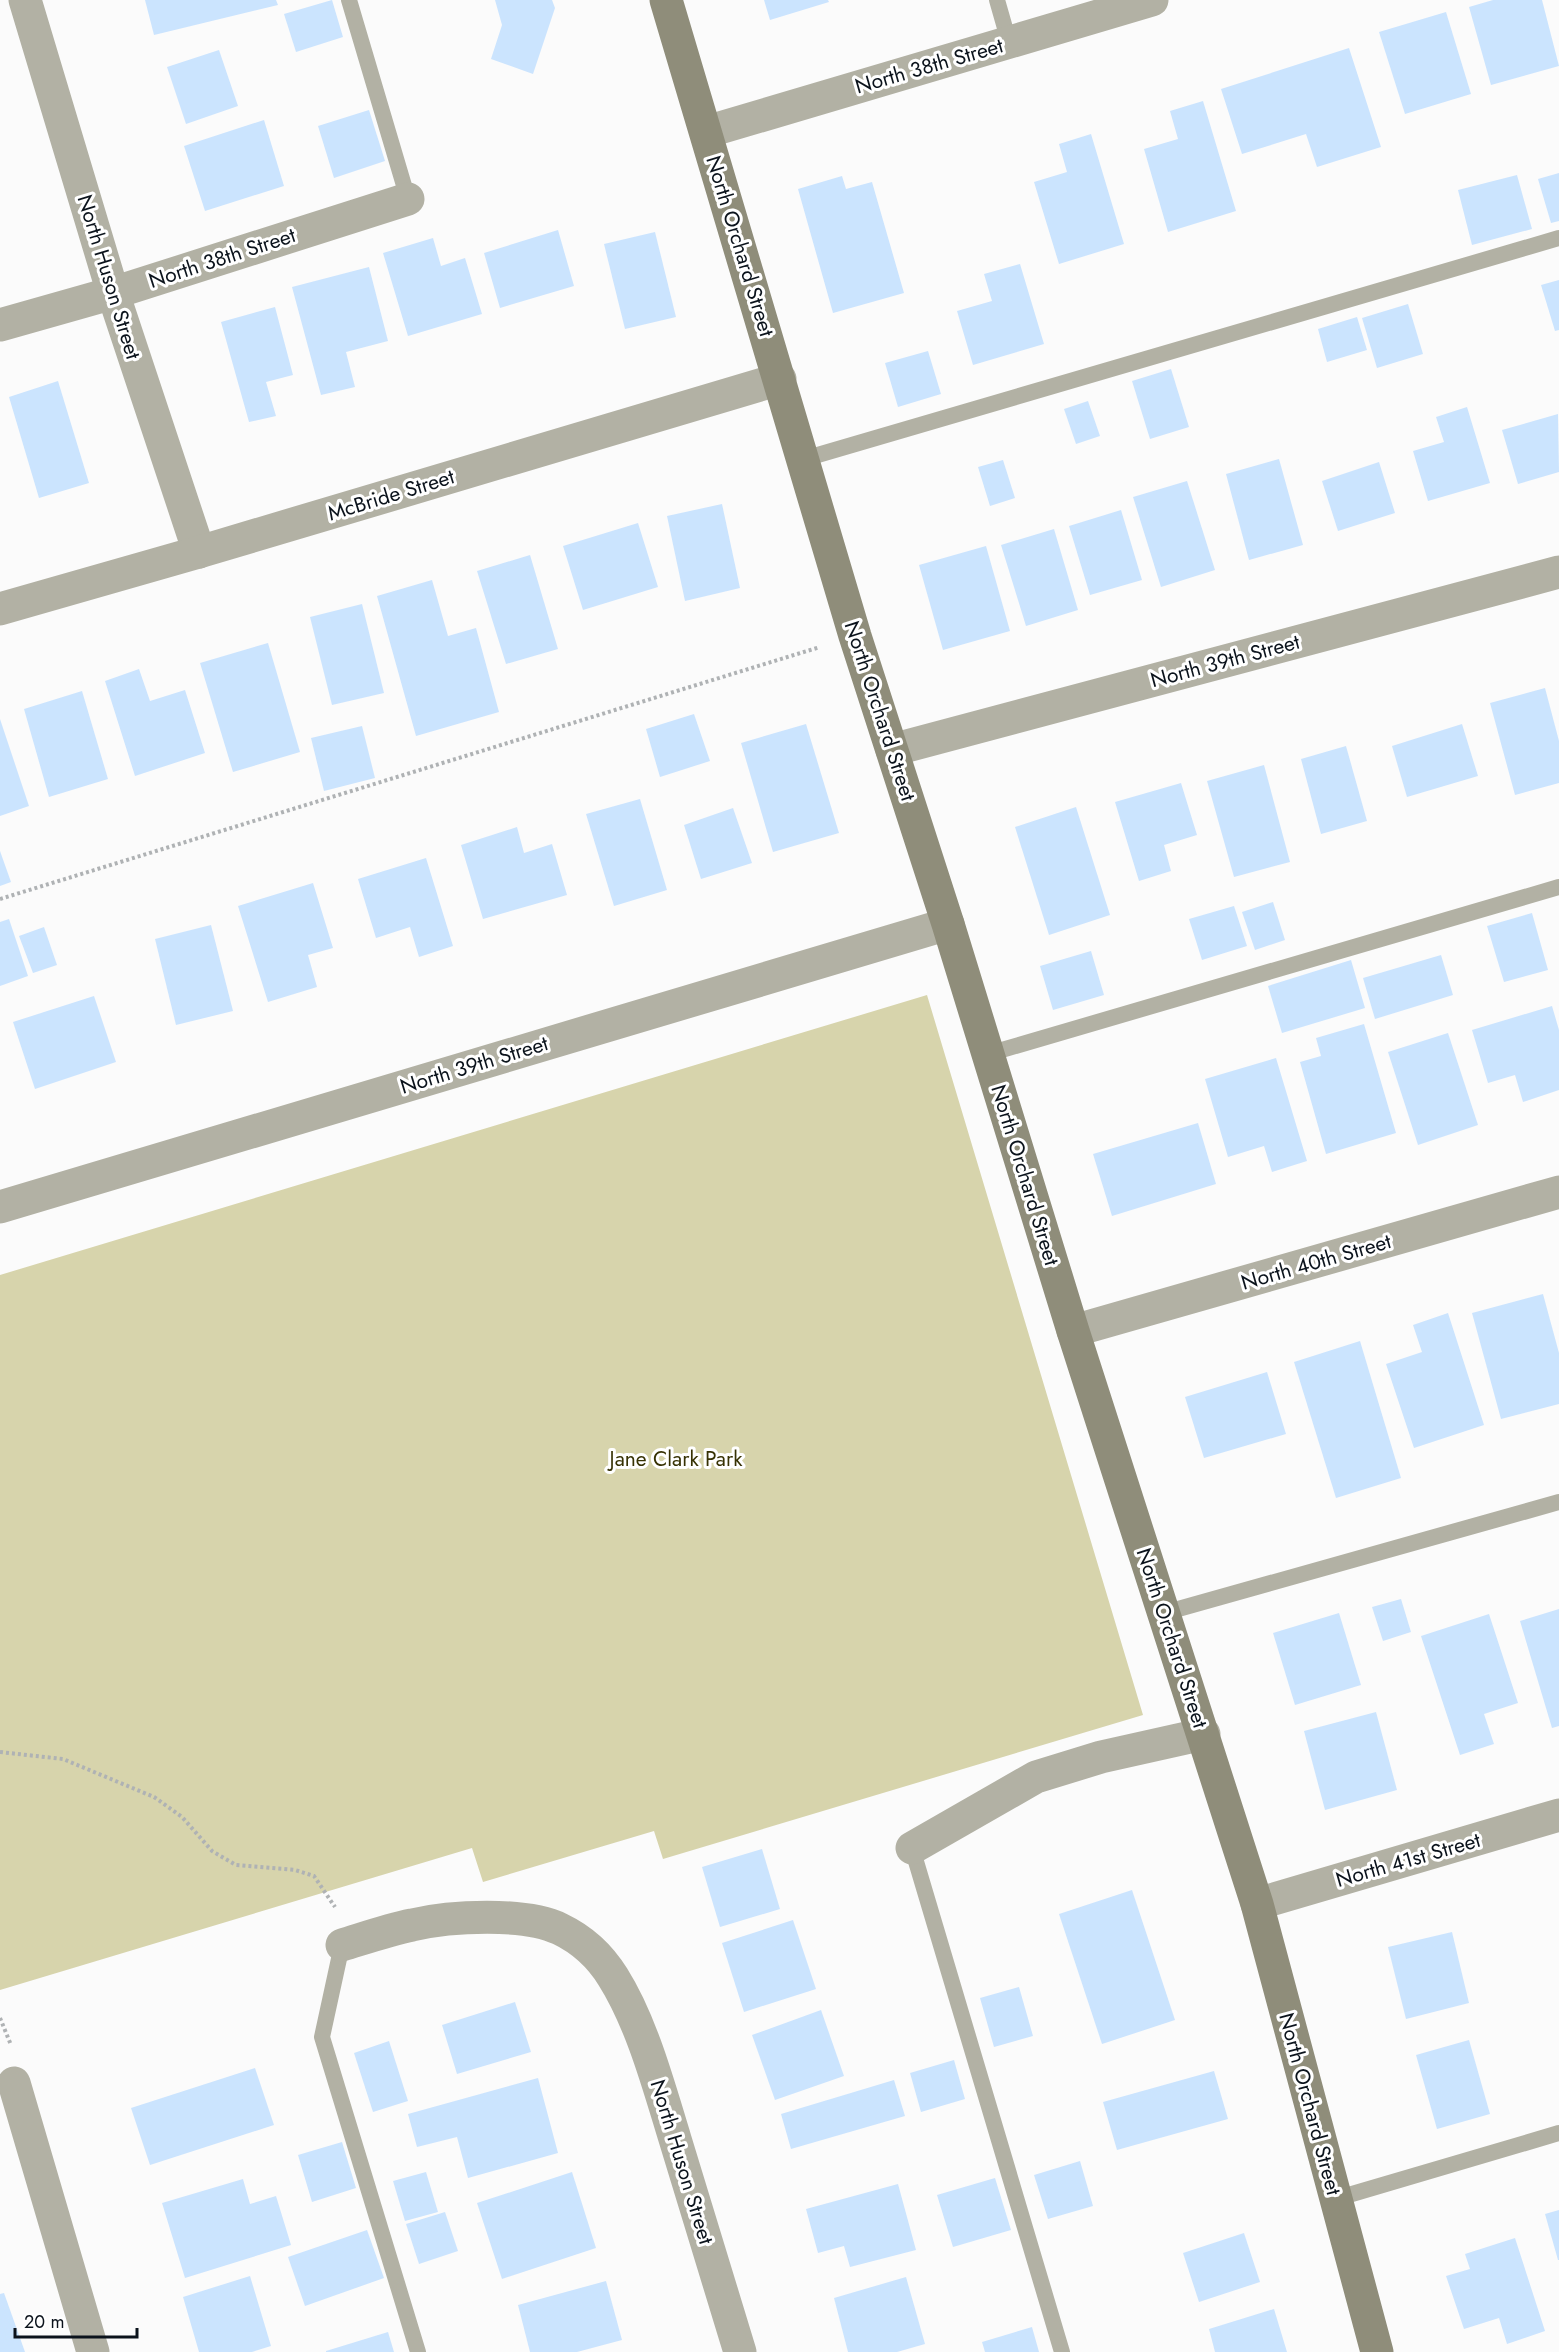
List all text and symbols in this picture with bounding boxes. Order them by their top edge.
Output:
street label: North 38th Street [851,31,1007,101]
street label: North Orchard Street [698,152,782,340]
street label: North Huson Street [70,191,148,363]
street label: North 38th Street [145,220,299,296]
street label: McBride Street [324,462,458,528]
street label: North Orchard Street [837,617,923,805]
street label: North 39th Street [1147,627,1303,695]
street label: North 39th Street [396,1028,552,1102]
street label: North Orchard Street [983,1081,1067,1269]
street label: North 40th Street [1238,1226,1394,1298]
park label: Jane Clark Park [607,1444,743,1474]
street label: North Orchard Street [1129,1544,1215,1732]
street label: North 41st Street [1332,1825,1484,1895]
street label: North Orchard Street [1271,2010,1349,2198]
street label: North Huson Street [643,2076,721,2248]
scale bar [15,2301,136,2339]
text: 20 m [24,2309,64,2335]

